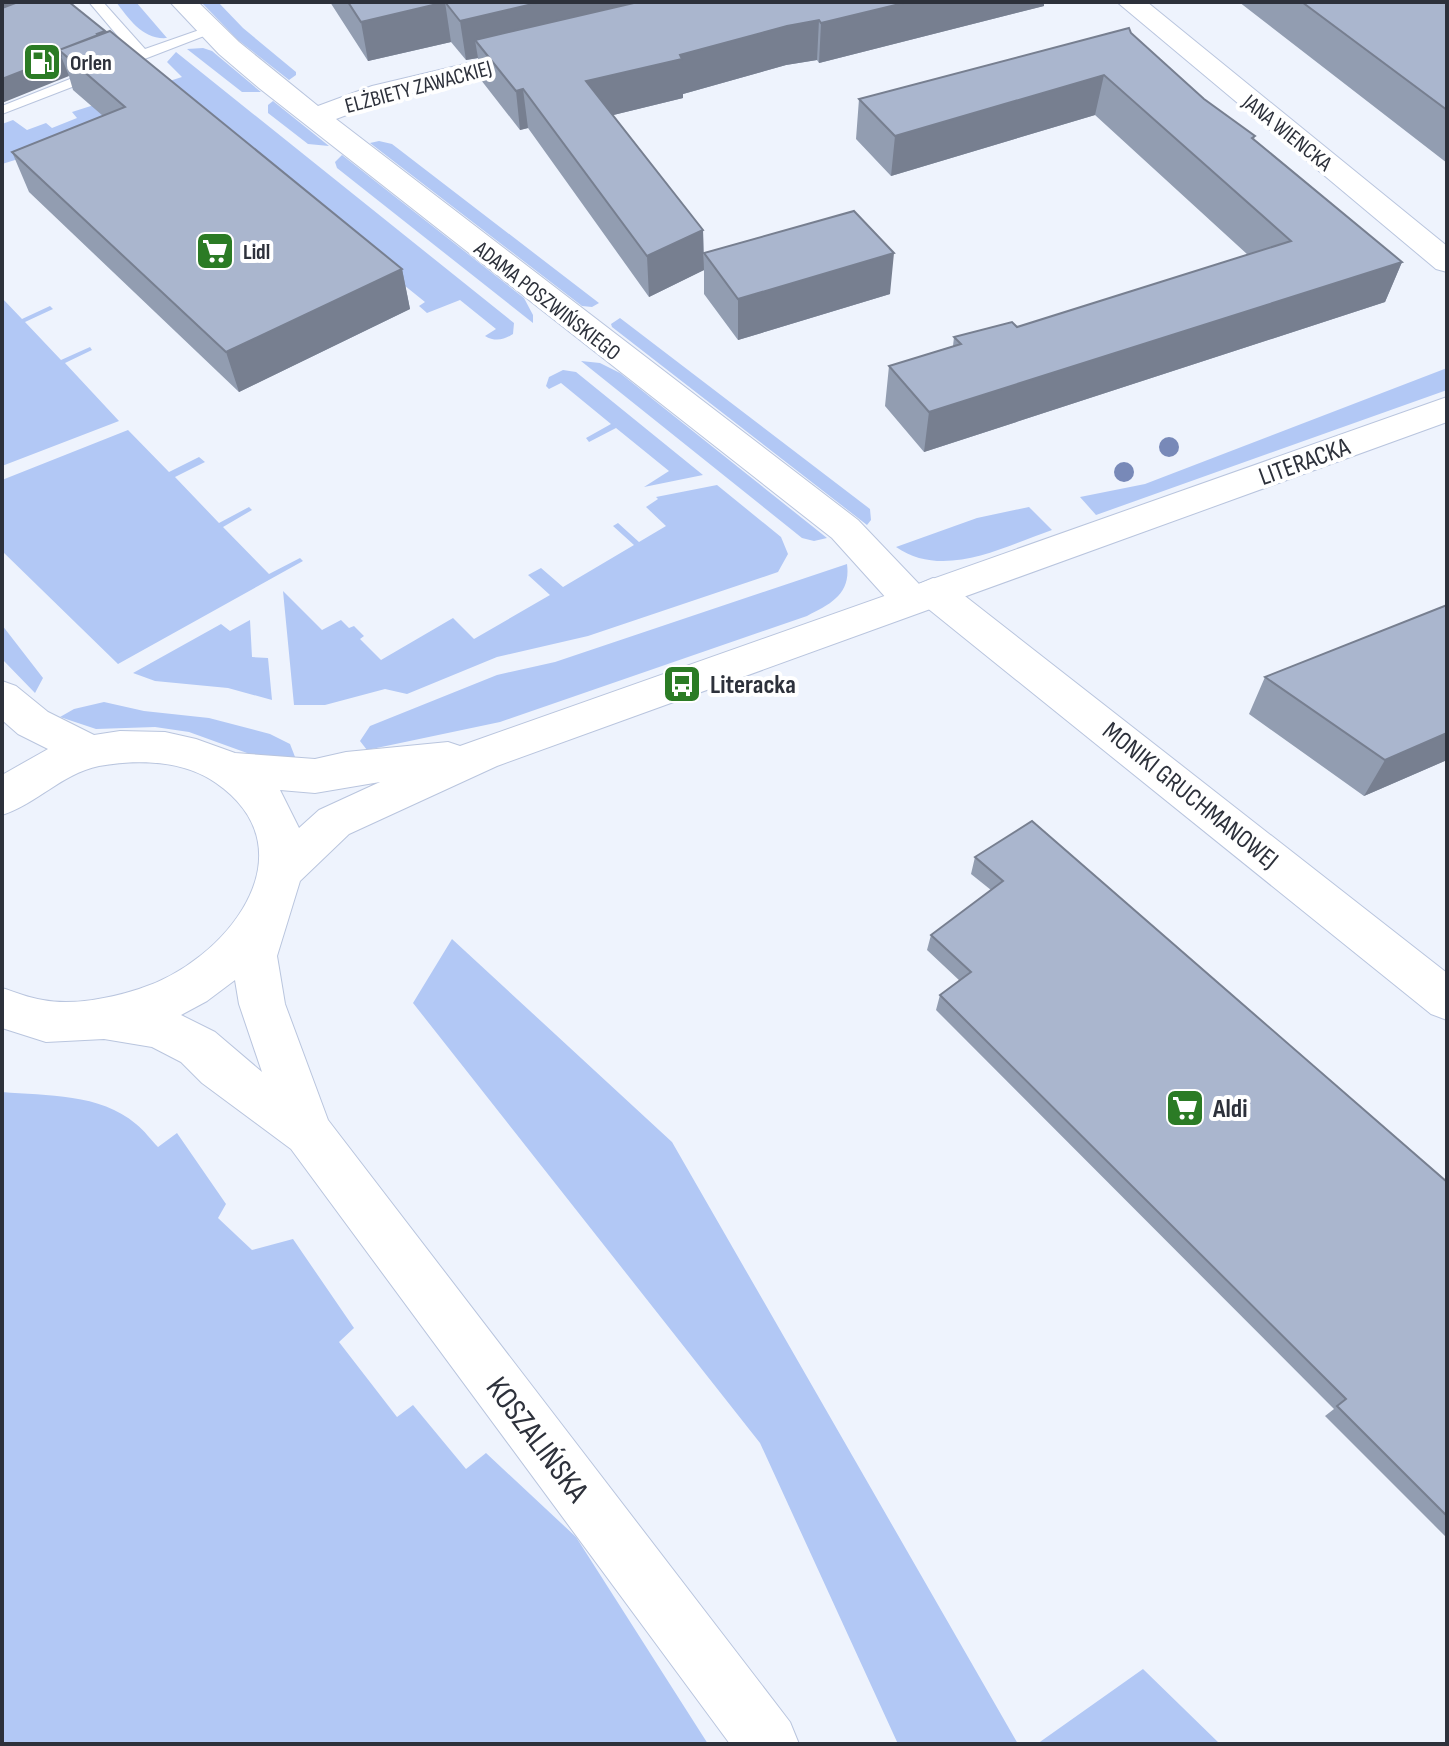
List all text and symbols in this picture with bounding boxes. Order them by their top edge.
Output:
fuel station icon: Orlen [21,41,63,83]
place label: Orlen [70,50,112,77]
street label: ELŻBIETY ZAWACKIEJ [342,55,495,120]
street label: JANA WIENCKA [1236,88,1338,178]
supermarket icon: Lidl [194,230,236,272]
street label: ADAMA POSZWIŃSKIEGO [468,235,626,367]
place label: Lidl [243,239,270,266]
street label: LITERACKA [1255,431,1355,493]
bus stop icon: Literacka [661,663,703,705]
place label: Literacka [710,670,796,701]
street label: MONIKI GRUCHMANOWEJ [1096,716,1284,876]
supermarket icon: Aldi [1164,1087,1206,1129]
place label: Aldi [1212,1094,1247,1125]
street label: KOSZALIŃSKA [477,1370,597,1511]

